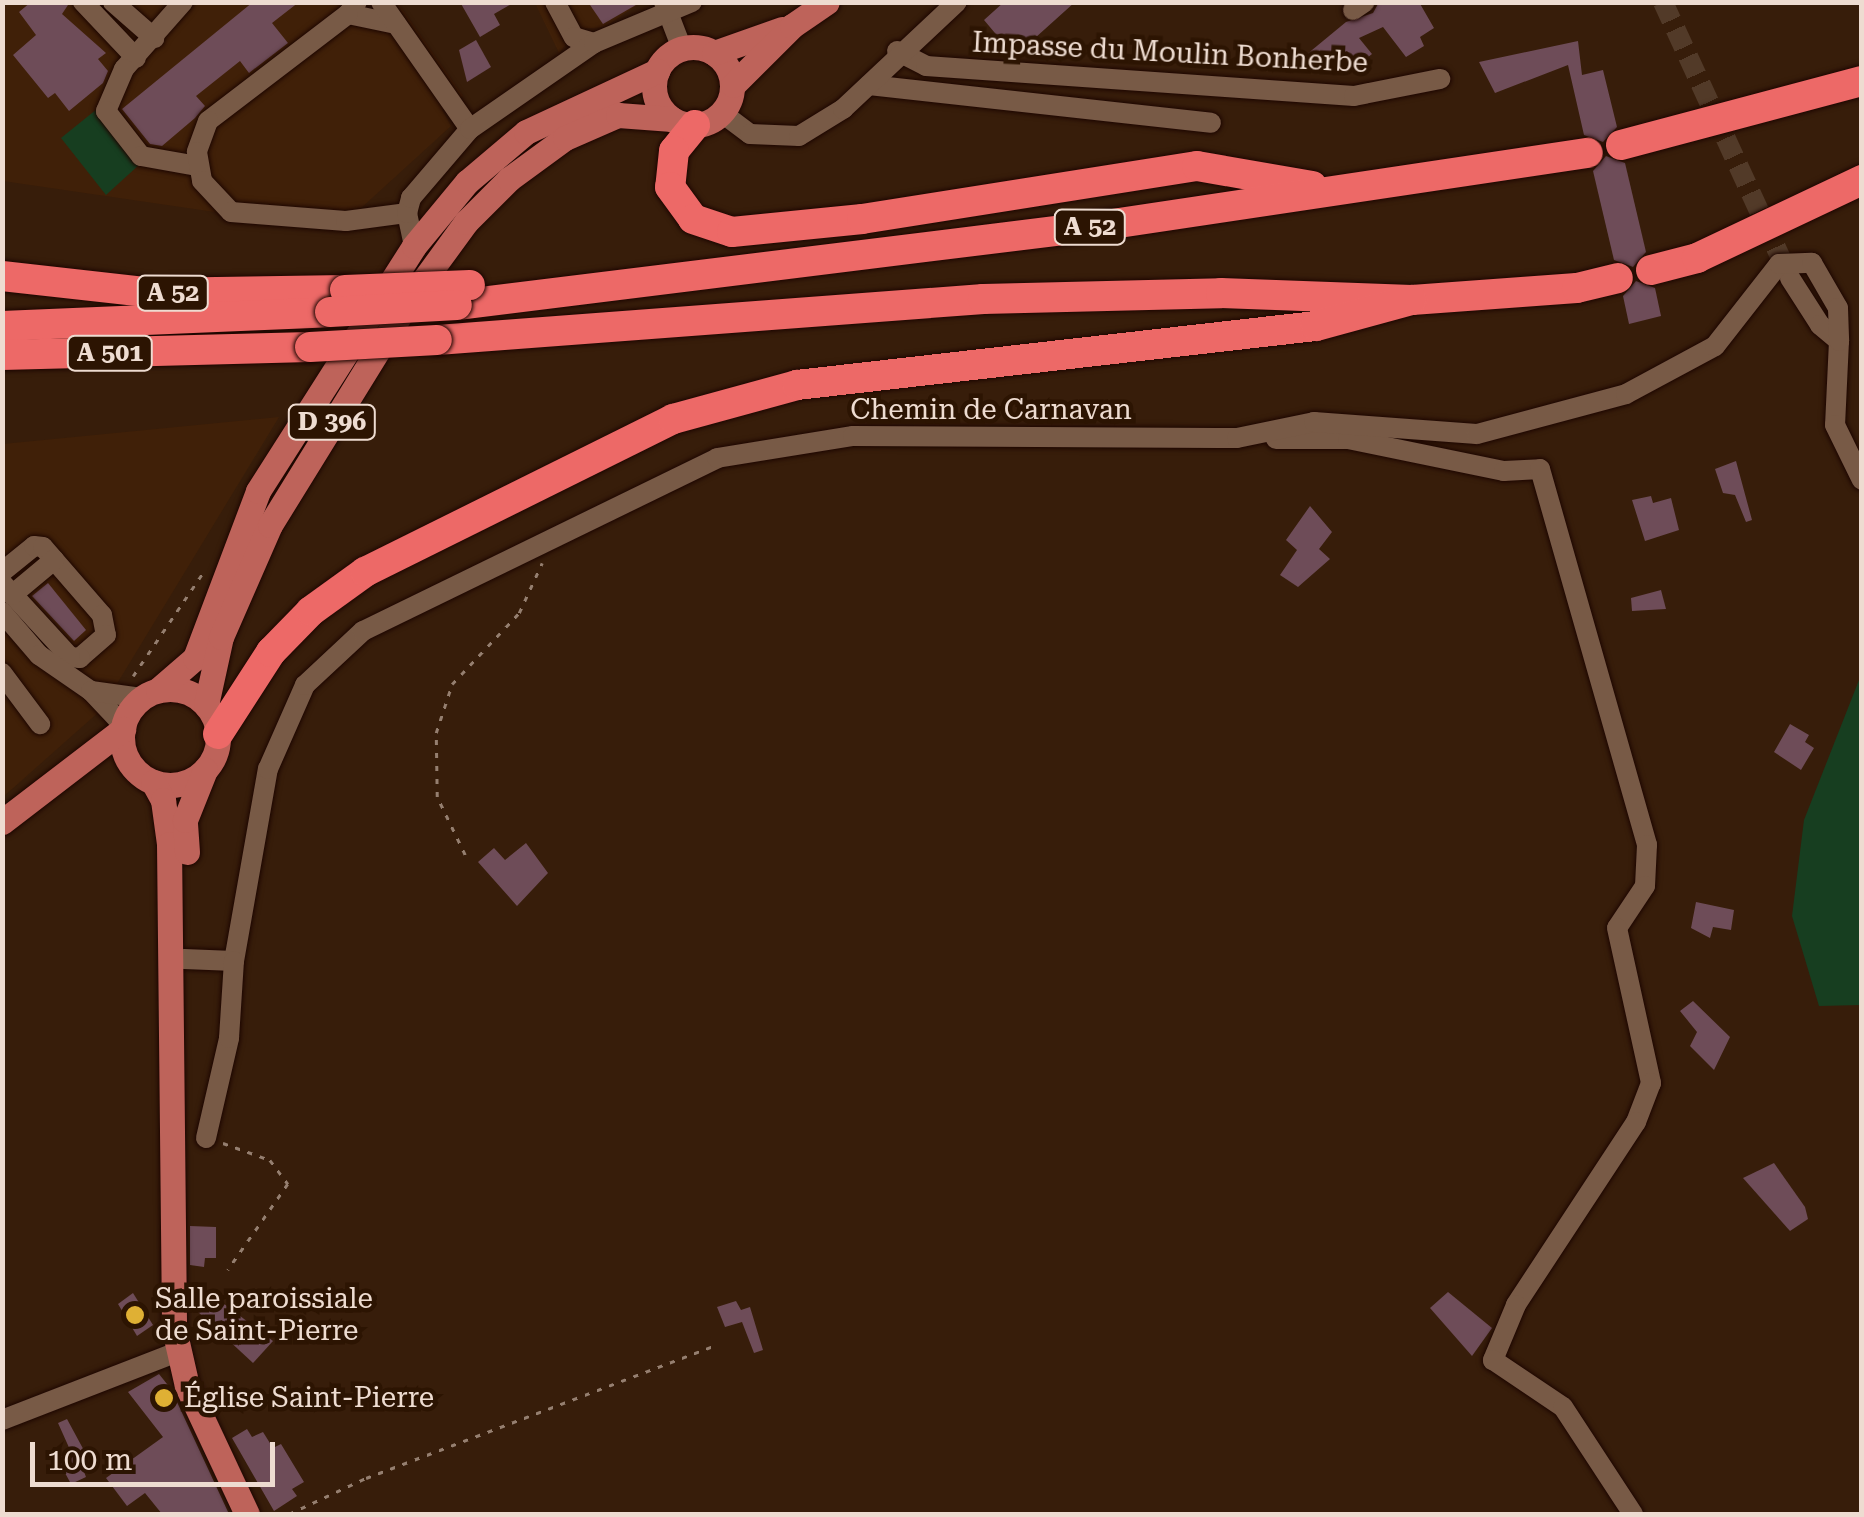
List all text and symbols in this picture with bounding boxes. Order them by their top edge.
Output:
street label: Impasse du Moulin Bonherbe [971,26,1369,80]
road number: A 52 [1052,207,1128,247]
road number: A 52 [136,273,210,313]
road number: A 501 [65,333,155,373]
street label: Chemin de Carnavan [850,393,1132,427]
road number: D 396 [287,402,377,442]
place label: Salle paroissiale de Saint-Pierre [155,1282,373,1348]
marker: Salle paroissiale de Saint-Pierre [124,1304,146,1326]
place label: Église Saint-Pierre [184,1381,434,1415]
marker: Église Saint-Pierre [153,1387,175,1409]
scale bar [35,1422,280,1484]
text: 100 m [47,1442,132,1477]

